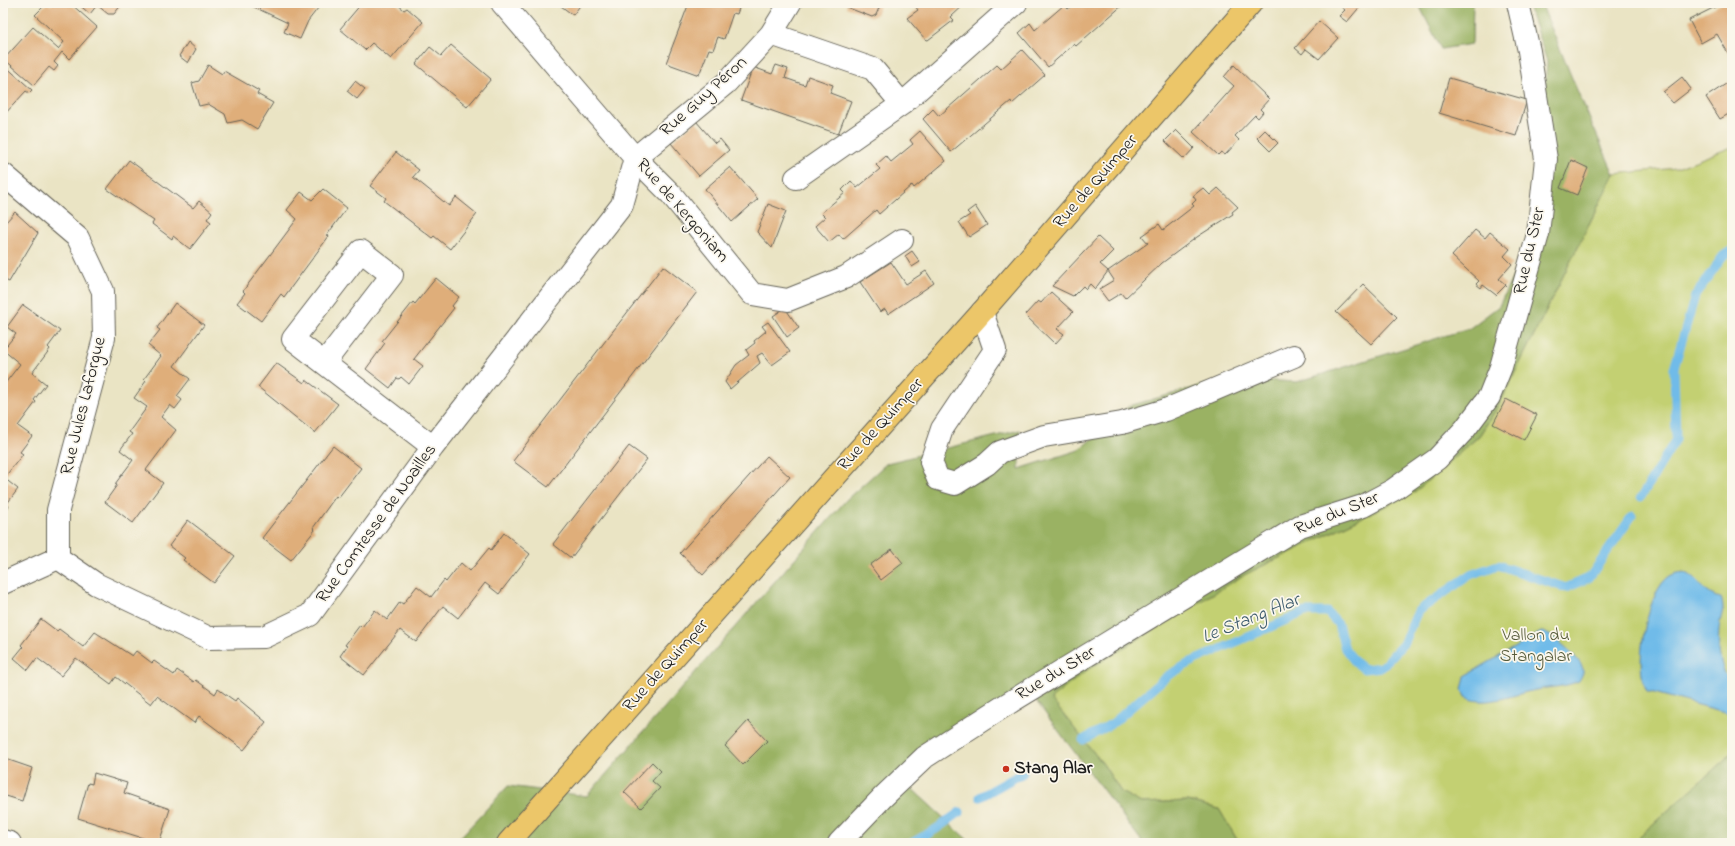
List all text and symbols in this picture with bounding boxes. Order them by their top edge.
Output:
street label: Rue Guy Péron [654,50,754,143]
street label: Rue de Quimper [1048,129,1145,235]
street label: Rue de Kergoniam [628,153,735,270]
street label: Rue du Ster [1507,204,1553,297]
street label: Rue Jules Laforgue [54,333,115,478]
street label: Rue de Quimper [832,372,930,478]
street label: Rue Comtesse de Noailles [310,439,444,609]
street label: Rue du Ster [1291,485,1383,543]
water label: Le Stang Alar [1198,586,1306,652]
street label: Rue de Quimper [617,613,715,719]
park label: Vallon du Stangalar [1500,623,1573,671]
street label: Rue du Ster [1011,640,1101,708]
place label: Stang Alar [1014,756,1093,783]
marker: Stang Alar [1001,764,1011,774]

